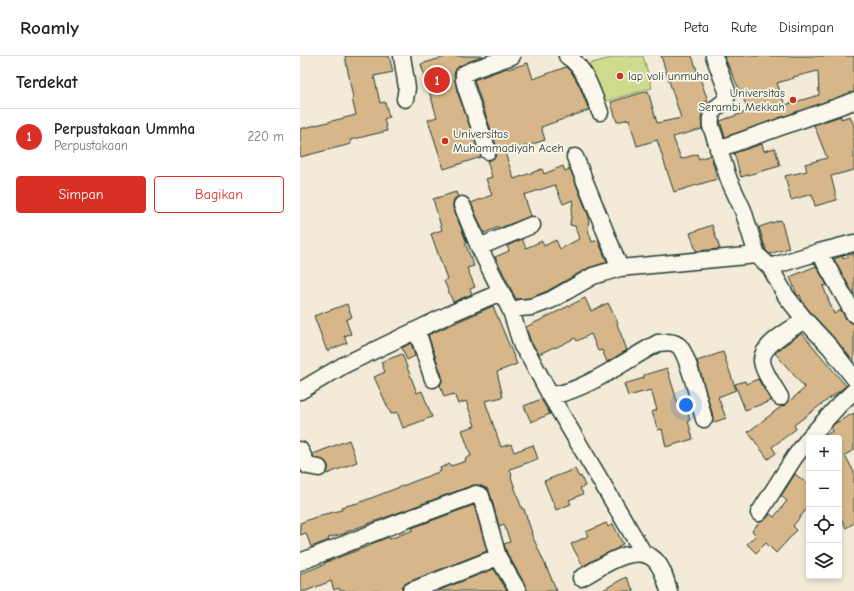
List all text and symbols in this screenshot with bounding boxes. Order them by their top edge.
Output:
text: Roamly [20,17,79,39]
text: Peta [684,19,709,36]
text: Rute [731,19,757,36]
text: Disimpan [779,19,834,36]
pin: 1 [424,65,450,95]
place label: lap voli unmuha [628,69,709,83]
marker: lap voli unmuha [615,71,625,81]
text: Terdekat [16,73,78,92]
place label: Universitas Serambi Mekkah [699,86,785,114]
marker: Universitas Serambi Mekkah [788,95,798,105]
text: Perpustakaan Ummha [54,120,195,138]
place label: Universitas Muhammadiyah Aceh [453,127,564,155]
text: 1 [26,129,32,144]
text: 220 m [247,129,284,144]
marker: Universitas Muhammadiyah Aceh [440,136,450,146]
text: Perpustakaan [54,138,128,153]
button: Simpan [16,176,146,213]
button: Bagikan [154,176,284,213]
your location [676,395,696,415]
map controls [806,435,842,579]
button: + [806,435,842,471]
button: − [806,471,842,507]
button: locate [806,507,842,543]
button: layers [806,543,842,579]

